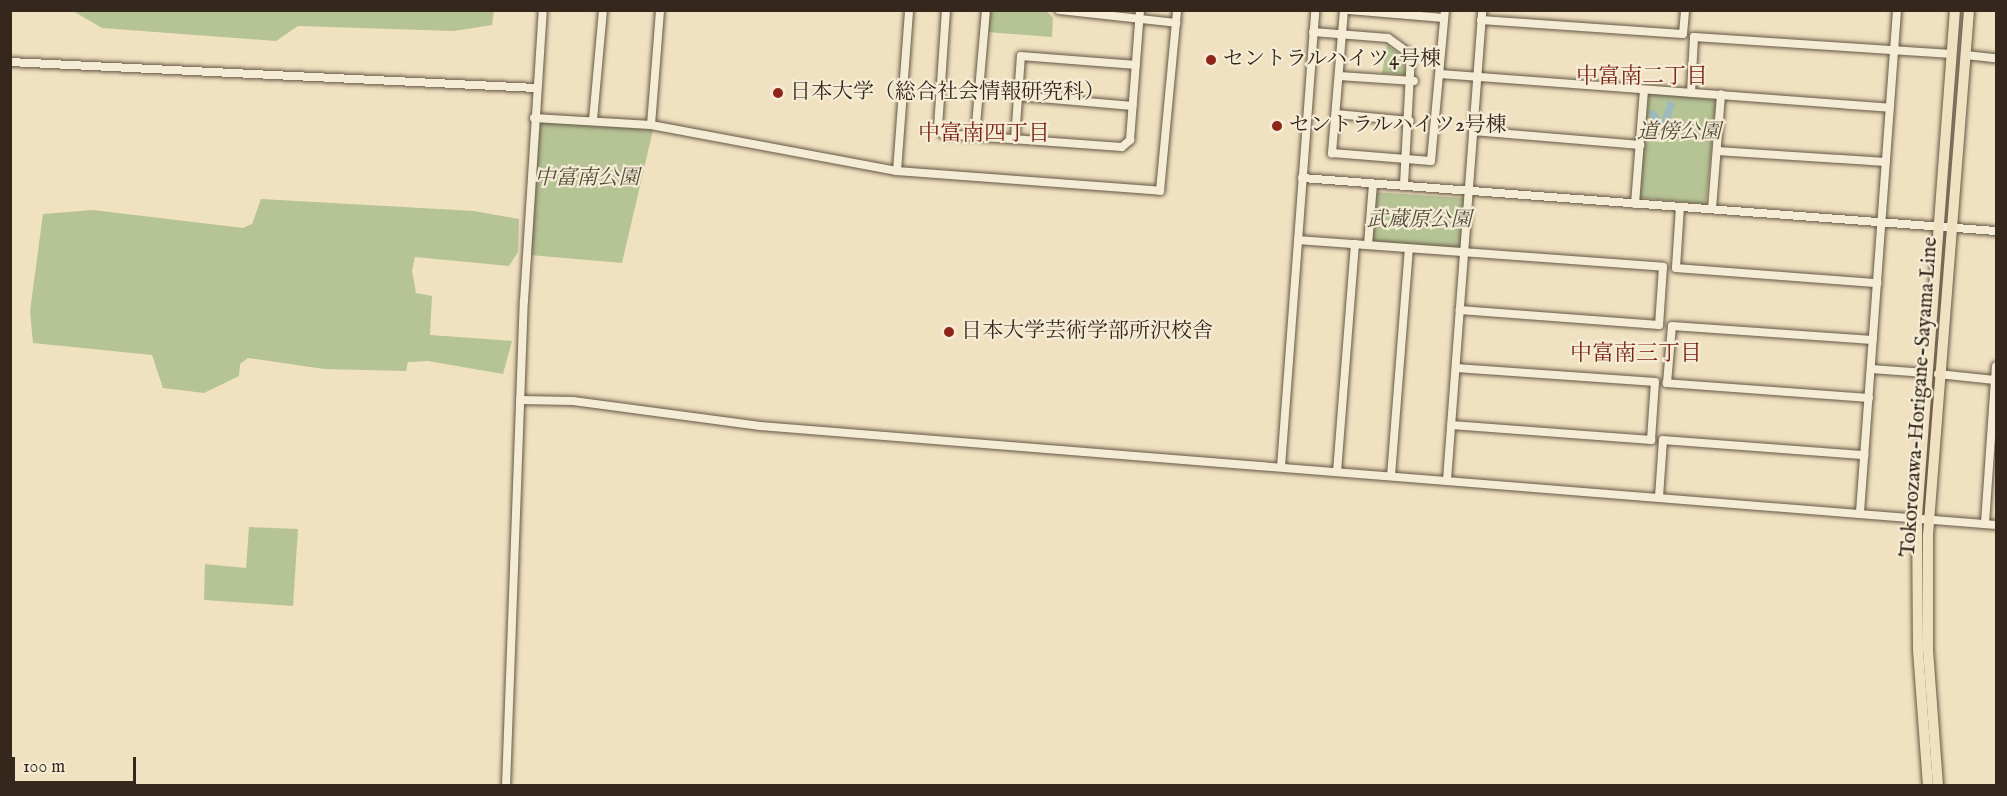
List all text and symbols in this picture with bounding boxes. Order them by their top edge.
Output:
place label: セントラルハイツ4号棟 [1223,47,1443,73]
marker: セントラルハイツ4号棟 [1204,53,1218,67]
district label: 中富南二丁目 [1576,65,1708,91]
place label: 日本大学（総合社会情報研究科） [790,80,1105,106]
marker: 日本大学（総合社会情報研究科） [771,86,785,100]
place label: セントラルハイツ2号棟 [1289,113,1509,139]
marker: セントラルハイツ2号棟 [1270,119,1284,133]
park label: 道傍公園 [1637,120,1721,146]
district label: 中富南四丁目 [918,122,1050,148]
park label: 中富南公園 [535,166,639,192]
park label: 武蔵原公園 [1367,208,1471,234]
street label: Tokorozawa-Horigane-Sayama Line [1896,236,1944,558]
place label: 日本大学芸術学部所沢校舎 [961,319,1213,345]
marker: 日本大学芸術学部所沢校舎 [942,325,956,339]
district label: 中富南三丁目 [1570,342,1702,368]
scale bar [15,745,140,783]
text: 100 m [23,756,65,779]

